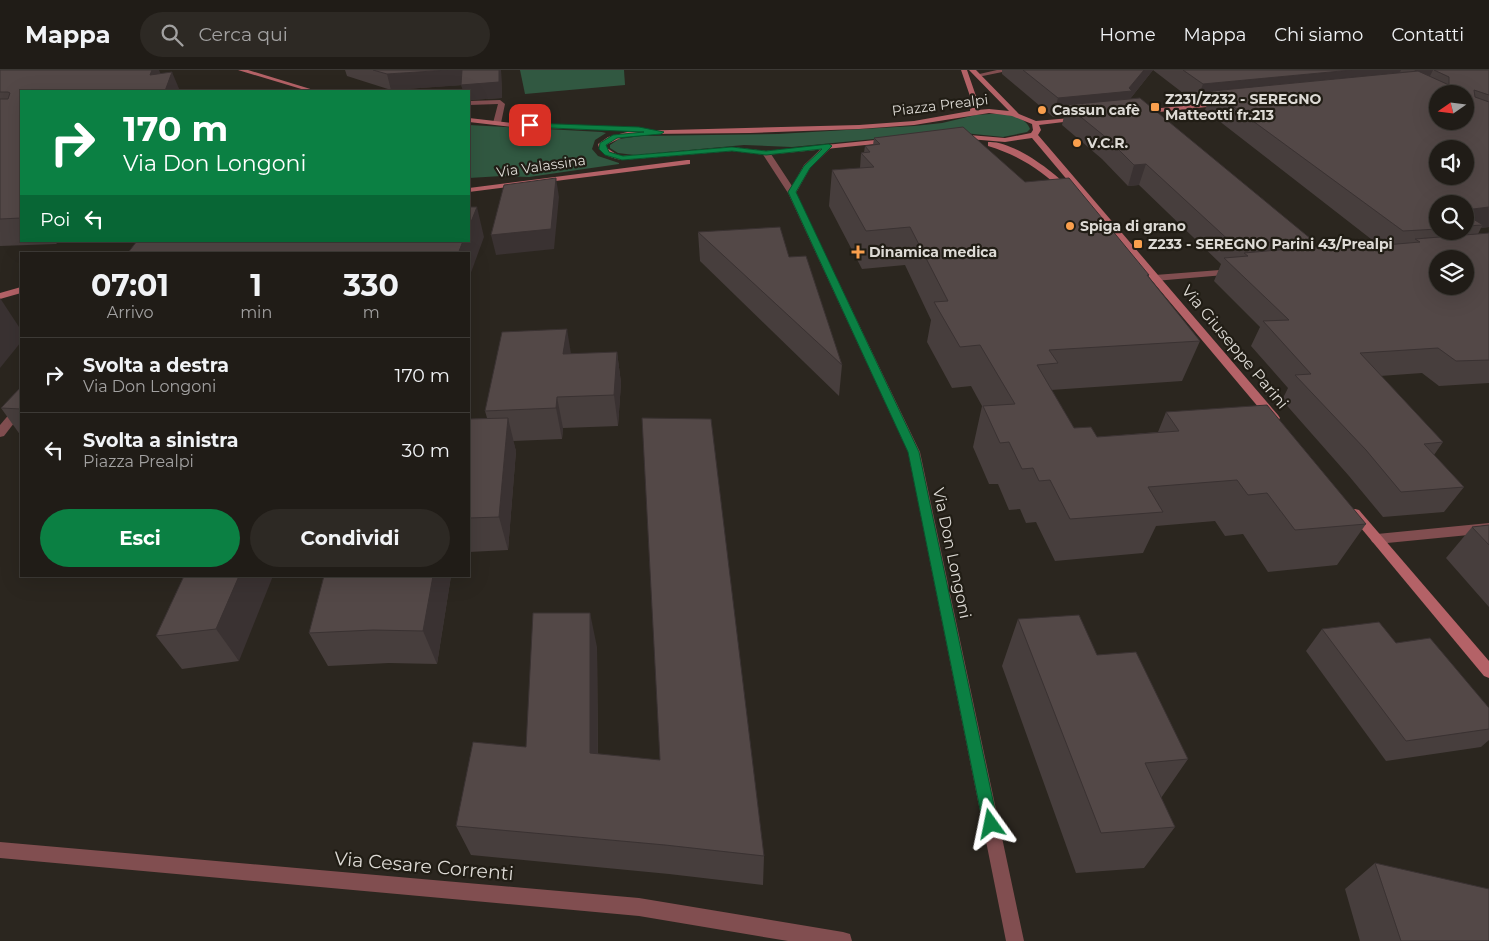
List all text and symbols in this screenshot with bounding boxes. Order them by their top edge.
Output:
search box [140,12,490,57]
text: Mappa [25,20,110,49]
icon: search [158,21,186,49]
text: Cerca qui [198,23,288,46]
text: Home [1100,24,1156,46]
text: Mappa [1184,24,1246,46]
text: Chi siamo [1274,24,1363,46]
text: Contatti [1391,24,1464,46]
north arrow [1429,85,1474,130]
map controls [1429,85,1474,295]
street label: Piazza Prealpi [891,90,989,120]
place label: Z231/Z232 - SEREGNO Matteotti fr.213 [1165,90,1321,124]
place label: Cassun cafè [1052,101,1140,119]
marker: Z231/Z232 - SEREGNO Matteotti fr.213 [1149,101,1161,113]
pin [509,104,551,146]
marker: Cassun cafè [1036,104,1048,116]
text: 170 m [123,107,228,150]
icon: right [40,110,105,175]
icon: arrive [516,111,544,139]
place label: V.C.R. [1086,134,1129,152]
marker: V.C.R. [1071,137,1083,149]
button: sound [1429,140,1474,185]
text: Via Don Longoni [123,150,306,177]
street label: Via Valassina [495,151,587,181]
button: search [1429,195,1474,240]
icon: left [80,205,108,233]
text: Poi [40,208,70,231]
place label: Spiga di grano [1080,217,1186,235]
marker: Spiga di grano [1064,220,1076,232]
place label: Z233 - SEREGNO Parini 43/Prealpi [1148,235,1393,253]
marker: Z233 - SEREGNO Parini 43/Prealpi [1132,238,1144,250]
place label: Dinamica medica [869,243,997,261]
marker: Dinamica medica [851,245,865,259]
button: layers [1429,250,1474,295]
text: 07:01 [91,267,169,304]
text: 1 [250,267,262,304]
text: 330 [343,267,399,304]
street label: Via Giuseppe Parini [1178,281,1292,413]
text: Arrivo [107,303,153,322]
text: min [240,303,272,322]
text: m [363,303,380,322]
text: Svolta a destra [83,354,229,377]
icon: right [40,361,68,389]
text: 170 m [395,364,450,387]
text: Via Don Longoni [83,377,216,396]
text: Svolta a sinistra [83,429,238,452]
icon: left [40,436,68,464]
text: 30 m [402,439,450,462]
text: Piazza Prealpi [83,452,194,471]
street label: Via Don Longoni [929,486,975,620]
button: Esci [40,509,240,567]
button: Condividi [250,509,450,567]
position arrow [964,797,1016,849]
street label: Via Cesare Correnti [333,847,515,885]

